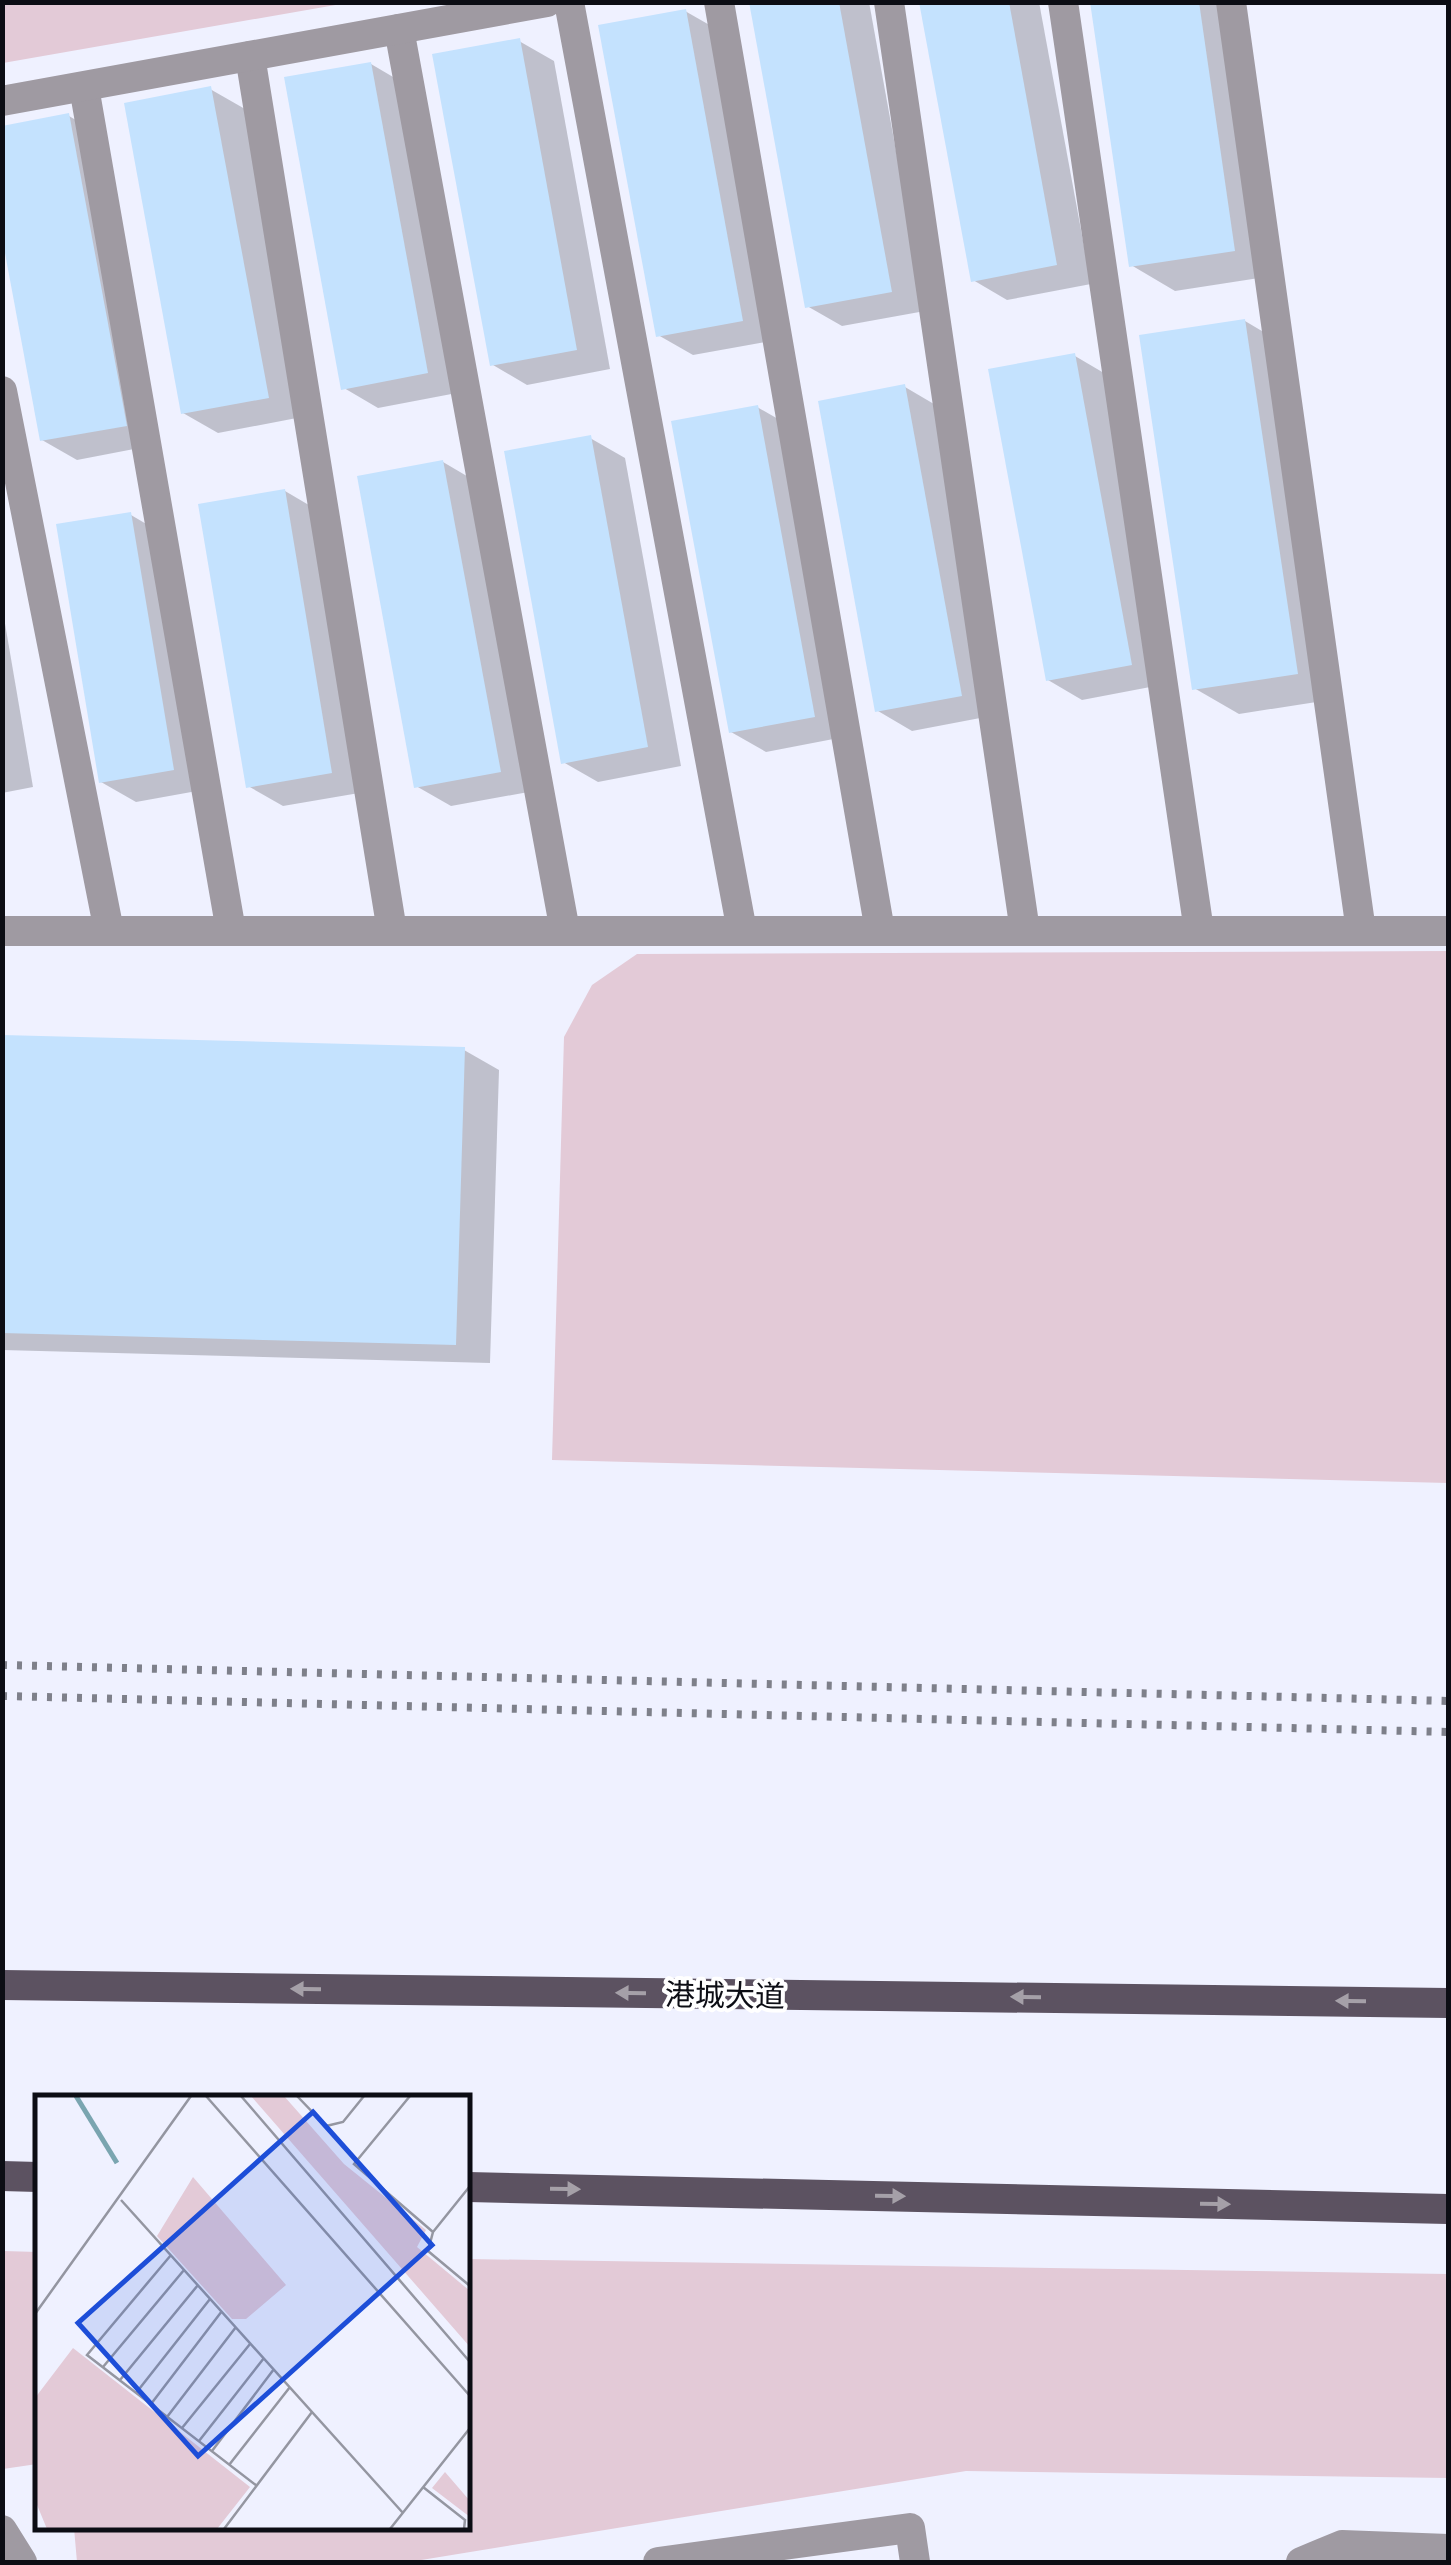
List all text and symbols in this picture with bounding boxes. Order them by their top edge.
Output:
street label: 港城大道 [665,1975,785,2013]
one-way arrow [290,1980,322,1996]
one-way arrow [615,1984,647,2000]
one-way arrow [1010,1989,1042,2005]
one-way arrow [1335,1993,1367,2009]
inset map [35,2095,470,2530]
one-way arrow [549,2181,581,2197]
one-way arrow [874,2189,906,2205]
one-way arrow [1199,2196,1231,2212]

